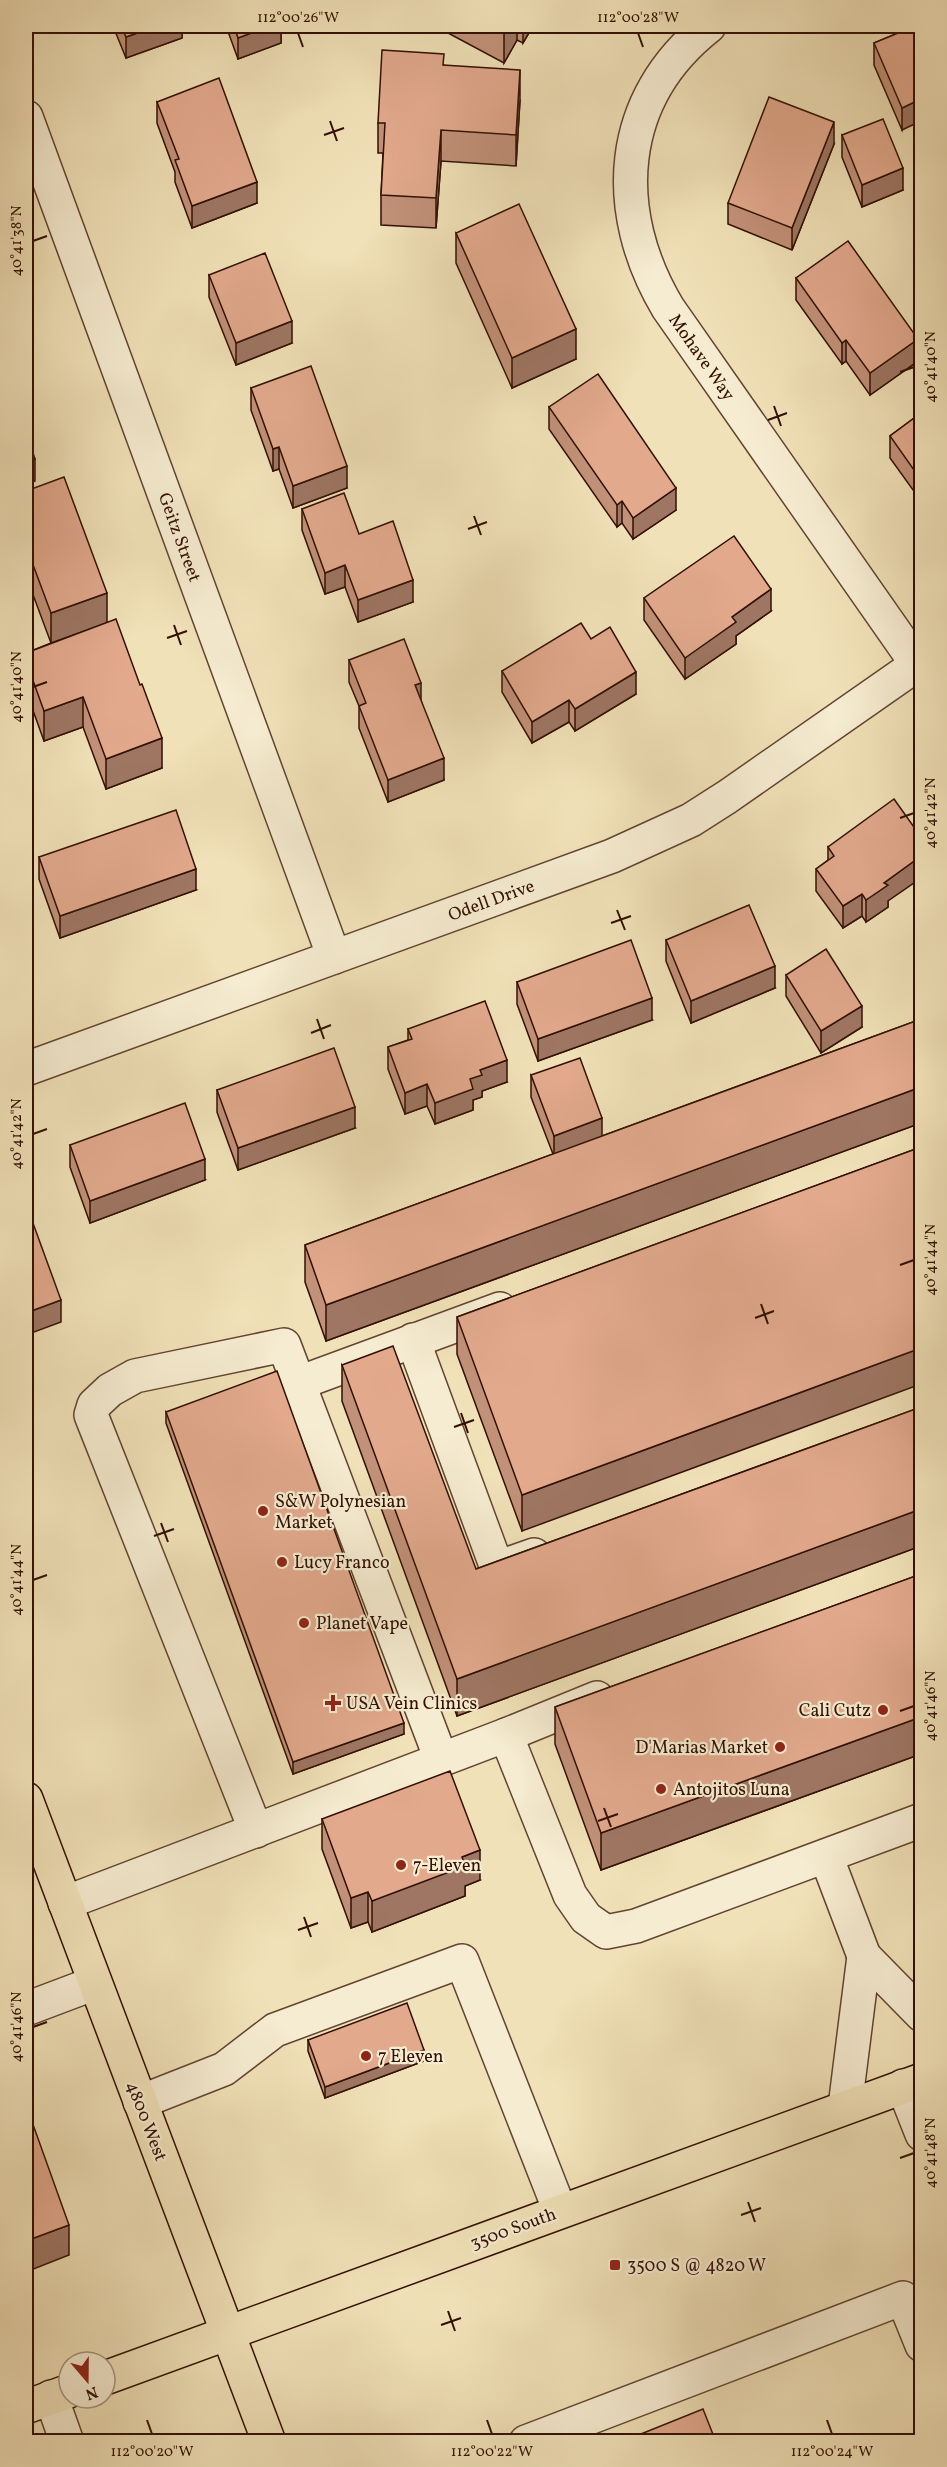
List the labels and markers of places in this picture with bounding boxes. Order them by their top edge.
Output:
place label: S&W Polynesian Market [275,1490,406,1536]
marker: S&W Polynesian Market [256,1504,270,1518]
place label: Lucy Franco [294,1551,390,1576]
marker: Lucy Franco [275,1555,289,1569]
place label: Planet Vape [316,1612,408,1637]
marker: Planet Vape [297,1616,311,1630]
place label: USA Vein Clinics [346,1692,477,1717]
marker: USA Vein Clinics [324,1694,342,1712]
place label: Cali Cutz [799,1699,871,1724]
marker: Cali Cutz [876,1703,890,1717]
place label: D'Marias Market [635,1736,768,1761]
marker: D'Marias Market [773,1740,787,1754]
place label: Antojitos Luna [673,1778,790,1803]
marker: Antojitos Luna [654,1782,668,1796]
place label: 7-Eleven [413,1854,481,1879]
marker: 7-Eleven [394,1858,408,1872]
place label: 7 Eleven [378,2045,444,2070]
marker: 7 Eleven [359,2049,373,2063]
place label: 3500 S @ 4820 W [627,2254,766,2279]
marker: 3500 S @ 4820 W [608,2258,622,2272]

